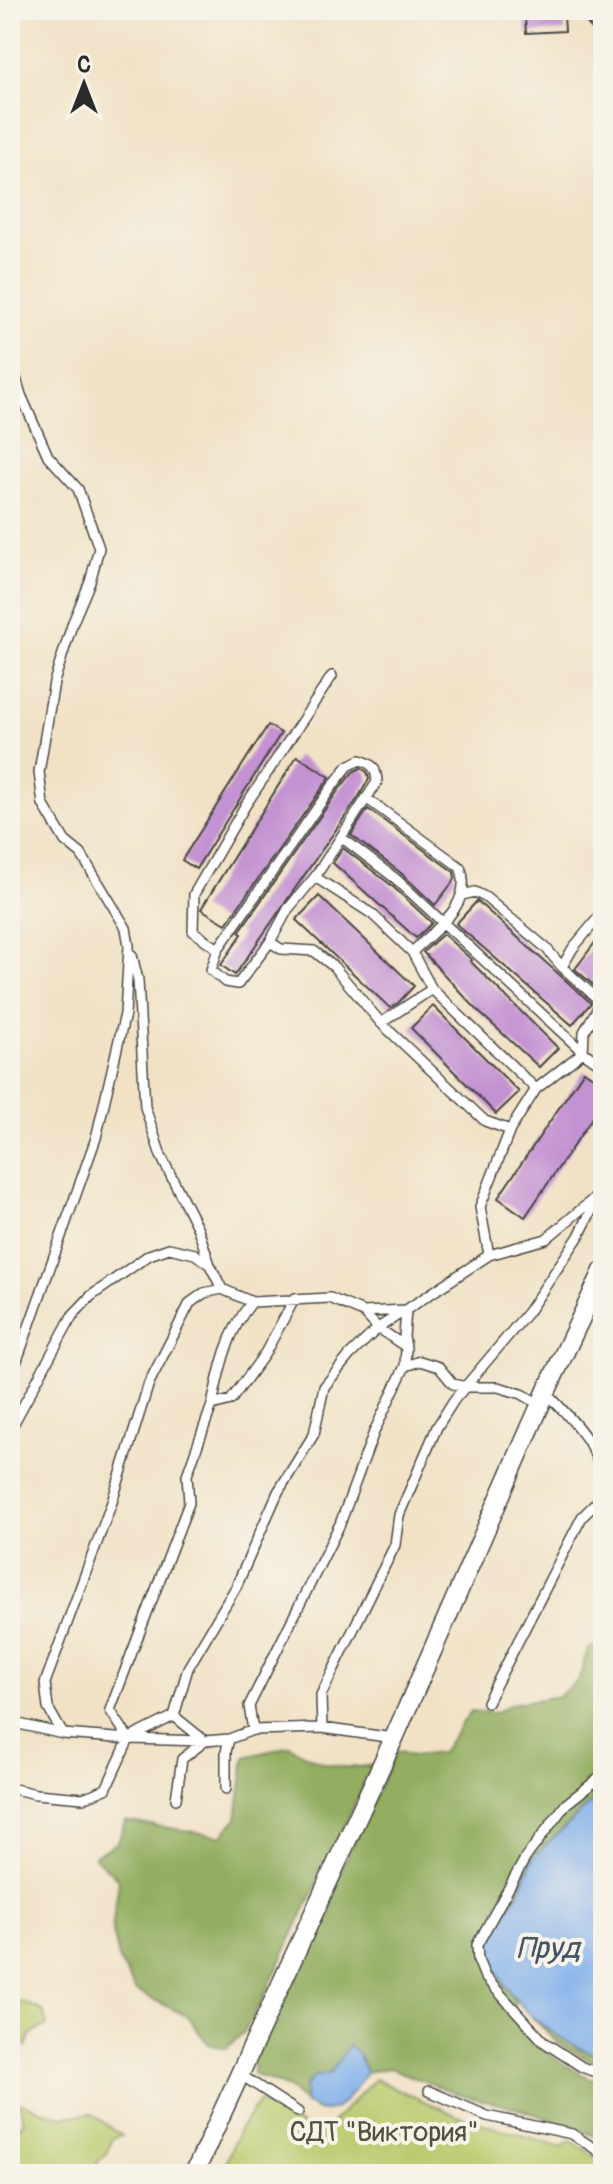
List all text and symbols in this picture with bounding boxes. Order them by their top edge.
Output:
north arrow [44,44,124,124]
text: С [77,51,91,79]
water label: Пруд [517,1930,582,1967]
park label: СДТ "Виктория" [289,2115,479,2150]

